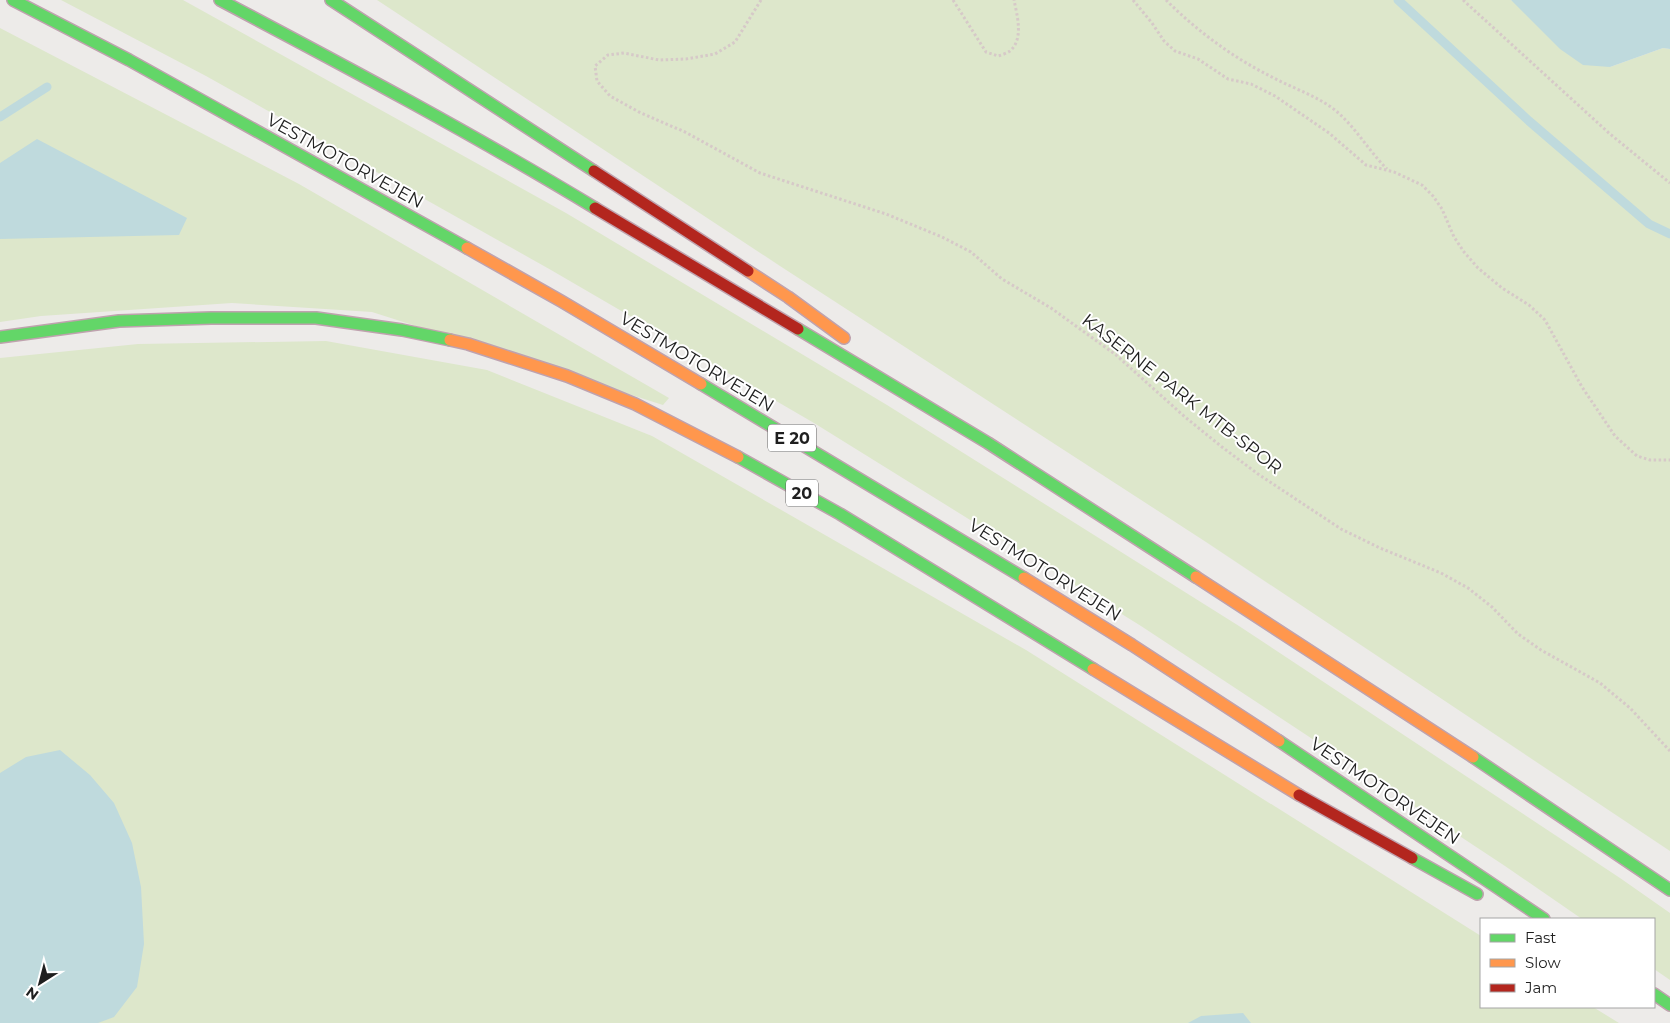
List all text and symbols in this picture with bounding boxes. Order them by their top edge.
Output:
street label: VESTMOTORVEJEN [263,109,427,213]
street label: VESTMOTORVEJEN [616,307,778,417]
street label: KASERNE PARK MTB-SPOR [1077,309,1287,479]
road number: E 20 [768,424,816,452]
road number: 20 [786,479,818,506]
street label: VESTMOTORVEJEN [965,514,1125,626]
street label: VESTMOTORVEJEN [1306,733,1464,849]
legend [1480,918,1655,1008]
text: Fast [1525,928,1556,947]
text: Slow [1525,953,1561,972]
north arrow [15,958,65,1008]
text: Jam [1524,978,1557,997]
text: N [22,983,42,1004]

